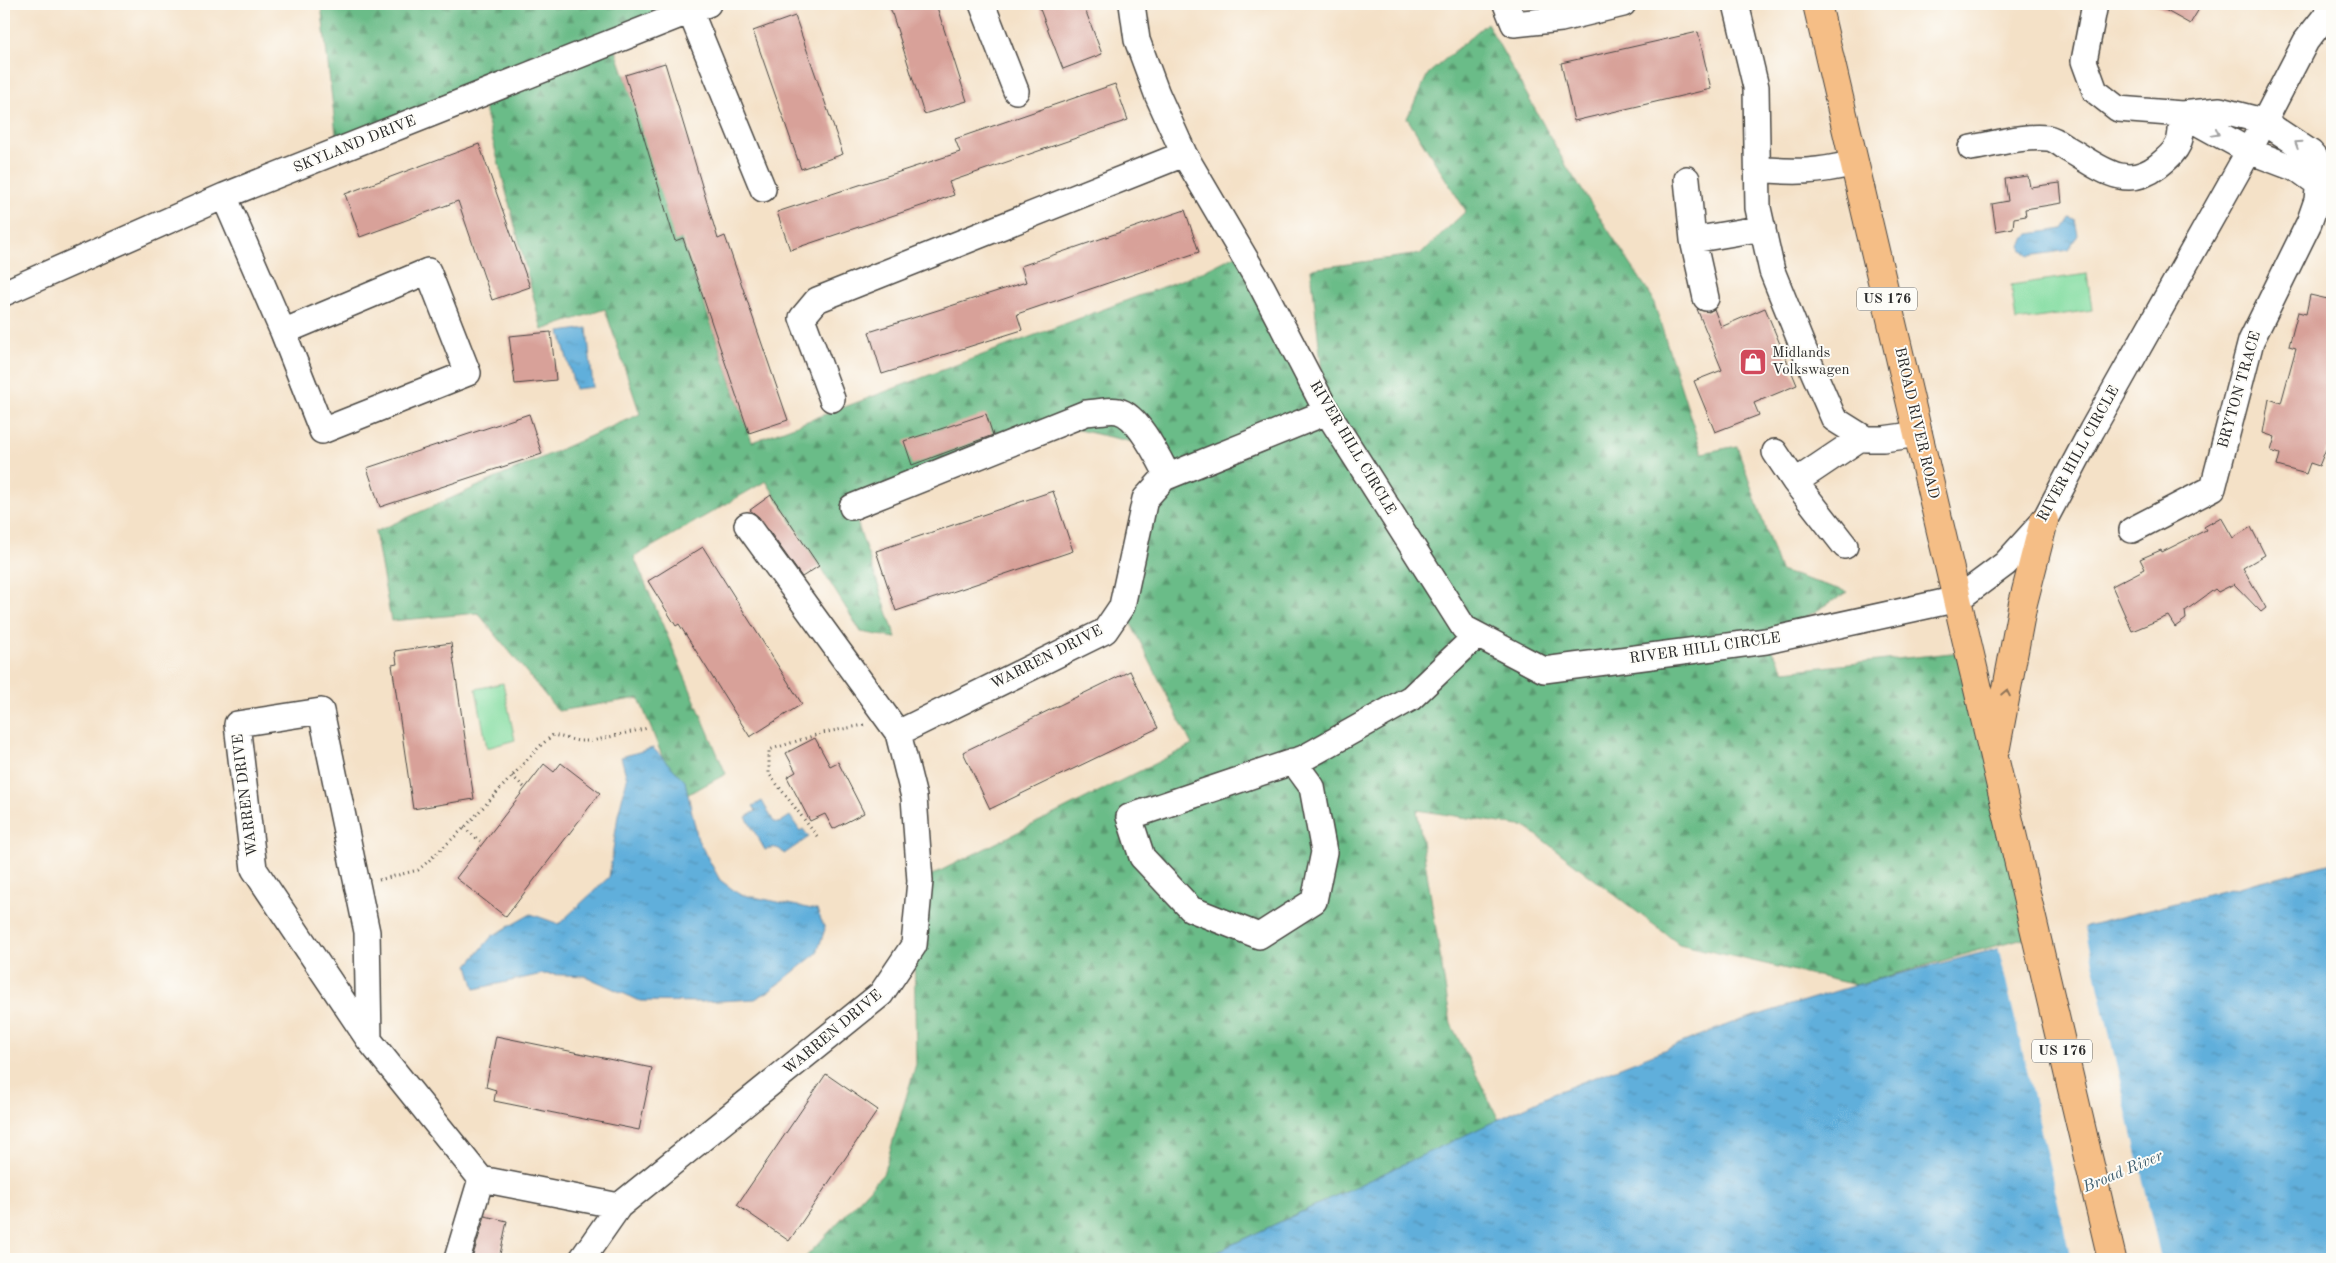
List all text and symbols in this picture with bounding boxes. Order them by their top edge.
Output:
street label: SKYLAND DRIVE [292,114,418,176]
one-way arrow [2210,127,2219,137]
one-way arrow [2294,141,2304,150]
road number: US 176 [1857,288,1917,310]
street label: BRYTON TRACE [2216,330,2264,450]
place label: Midlands Volkswagen [1772,346,1850,378]
street label: BROAD RIVER ROAD [1891,346,1941,500]
shop icon: Midlands Volkswagen [1738,347,1768,377]
street label: RIVER HILL CIRCLE [1306,379,1398,517]
street label: RIVER HILL CIRCLE [2035,384,2123,524]
street label: WARREN DRIVE [989,623,1105,693]
street label: RIVER HILL CIRCLE [1628,631,1782,667]
one-way arrow [2001,689,2011,697]
street label: WARREN DRIVE [231,733,261,857]
street label: WARREN DRIVE [781,988,885,1078]
road number: US 176 [2032,1040,2092,1062]
water label: Broad River [2080,1148,2166,1196]

